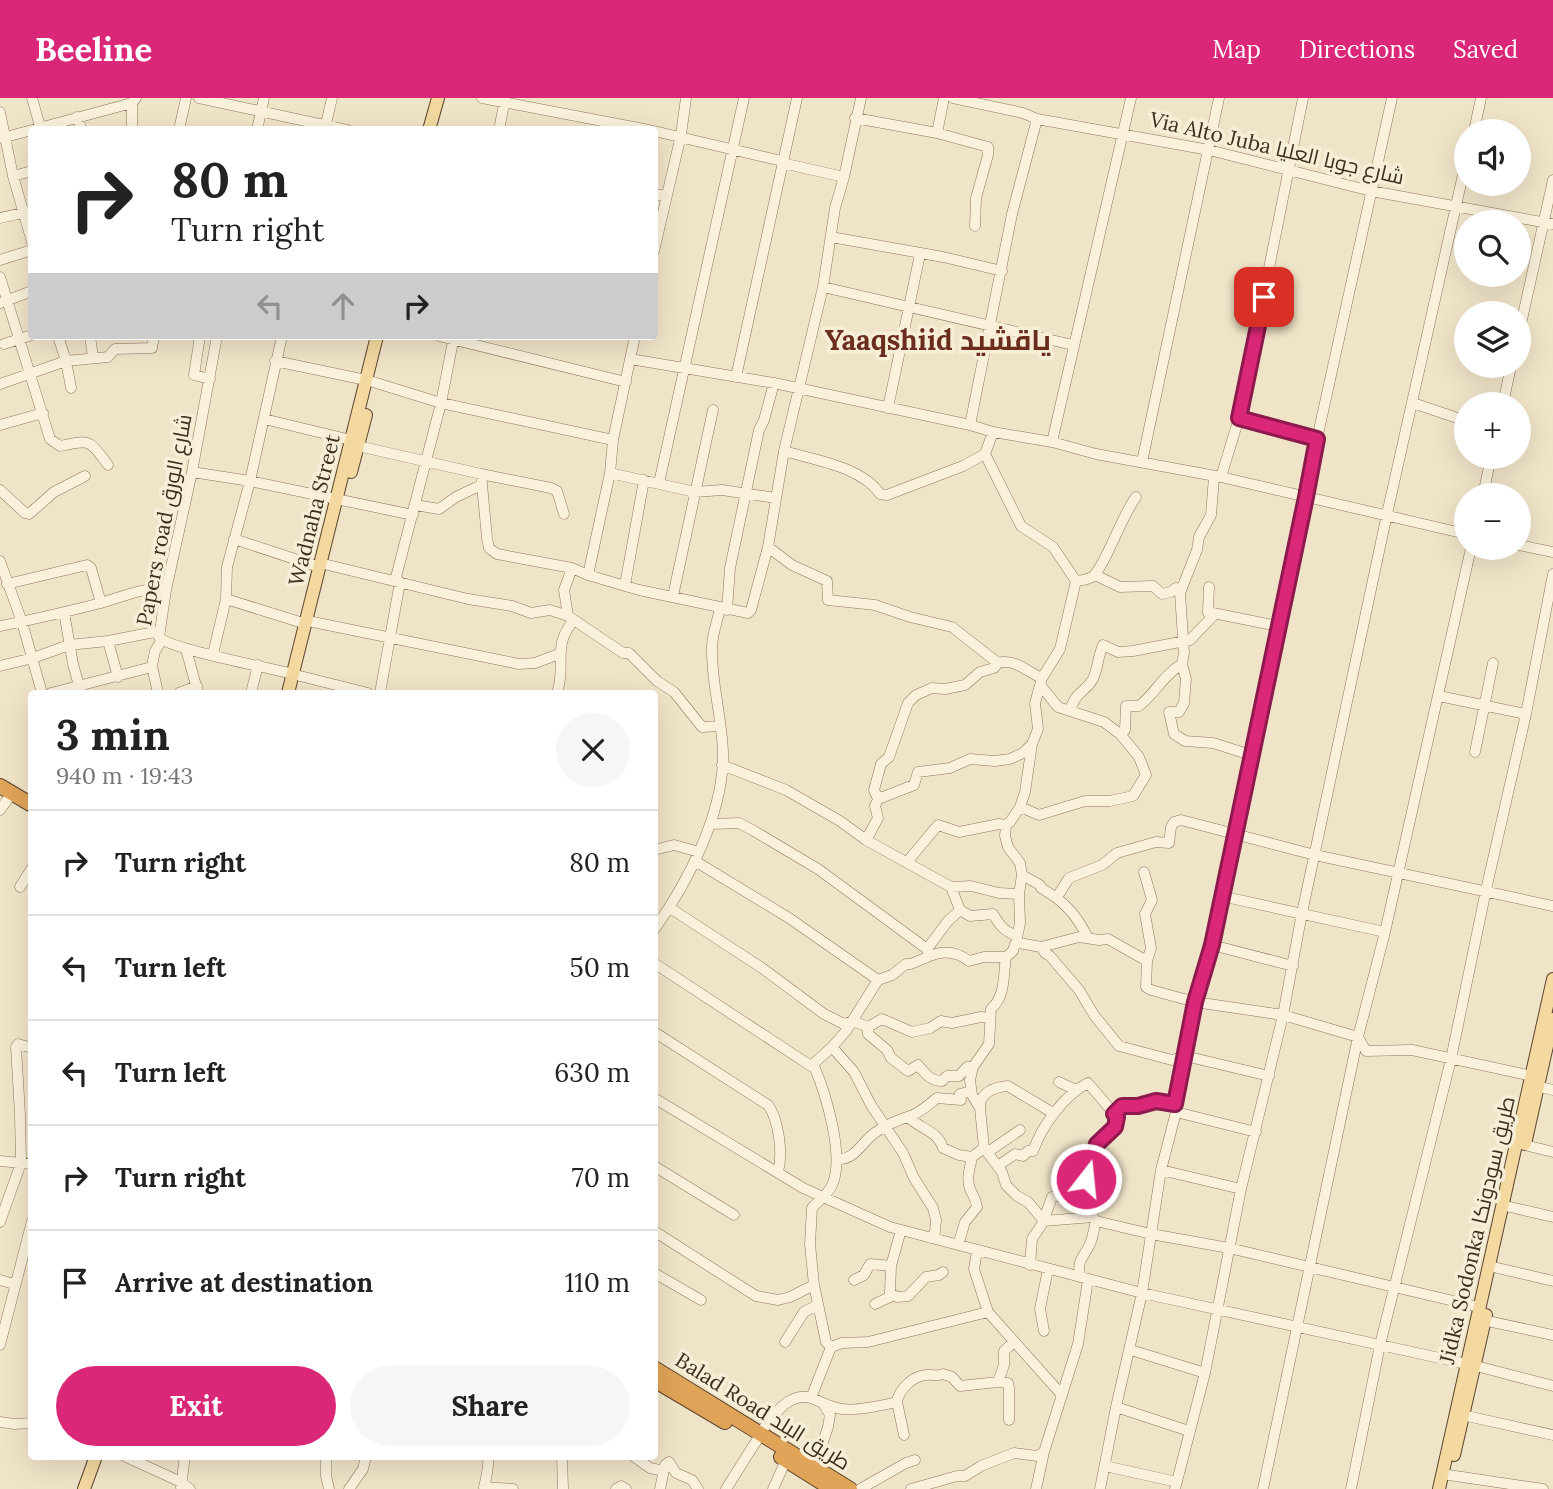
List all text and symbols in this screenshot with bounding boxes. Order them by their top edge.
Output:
text: Beeline [35,28,152,70]
text: Map [1212,34,1261,65]
text: Directions [1299,34,1415,65]
text: Saved [1453,34,1518,65]
street label: Via Alto Juba شارع جوبا العليا [1146,105,1407,191]
map controls [1454,119,1531,560]
button: sound [1454,119,1531,196]
text: 80 m [171,148,288,210]
icon: right [56,154,147,245]
text: Turn right [171,209,324,250]
button: search [1454,210,1531,287]
pin [1234,267,1294,327]
icon: arrive [1245,278,1283,316]
icon: left [251,287,289,325]
icon: ahead [324,287,362,325]
icon: right [397,287,435,325]
button: layers [1454,301,1531,378]
district label: Yaaqshiid ياقشيد [825,322,1051,358]
button: + [1454,392,1531,469]
street label: Papers road شارع الورق [130,412,199,628]
street label: Wadnaha Street [282,430,346,589]
button: − [1454,483,1531,560]
text: 3 min [56,708,170,762]
button: close [556,713,630,787]
text: 940 m · 19:43 [56,761,193,790]
icon: right [56,844,94,882]
text: Turn right [115,846,246,879]
text: 80 m [569,846,630,879]
icon: left [56,949,94,987]
text: Turn left [115,951,226,984]
text: 50 m [570,951,630,984]
icon: left [56,1054,94,1092]
text: Turn left [115,1056,226,1089]
text: 630 m [554,1056,630,1089]
street label: Jidka Sodonka طريق سودونكا [1433,1094,1521,1367]
position arrow [1049,1142,1123,1216]
icon: right [56,1159,94,1197]
text: Turn right [115,1161,246,1194]
text: 70 m [572,1161,630,1194]
icon: arrive [56,1264,94,1302]
text: Arrive at destination [115,1266,373,1299]
text: 110 m [565,1266,630,1299]
street label: Balad Road طريق البلد [670,1346,856,1476]
button: Exit [56,1366,336,1446]
button: Share [350,1366,630,1446]

